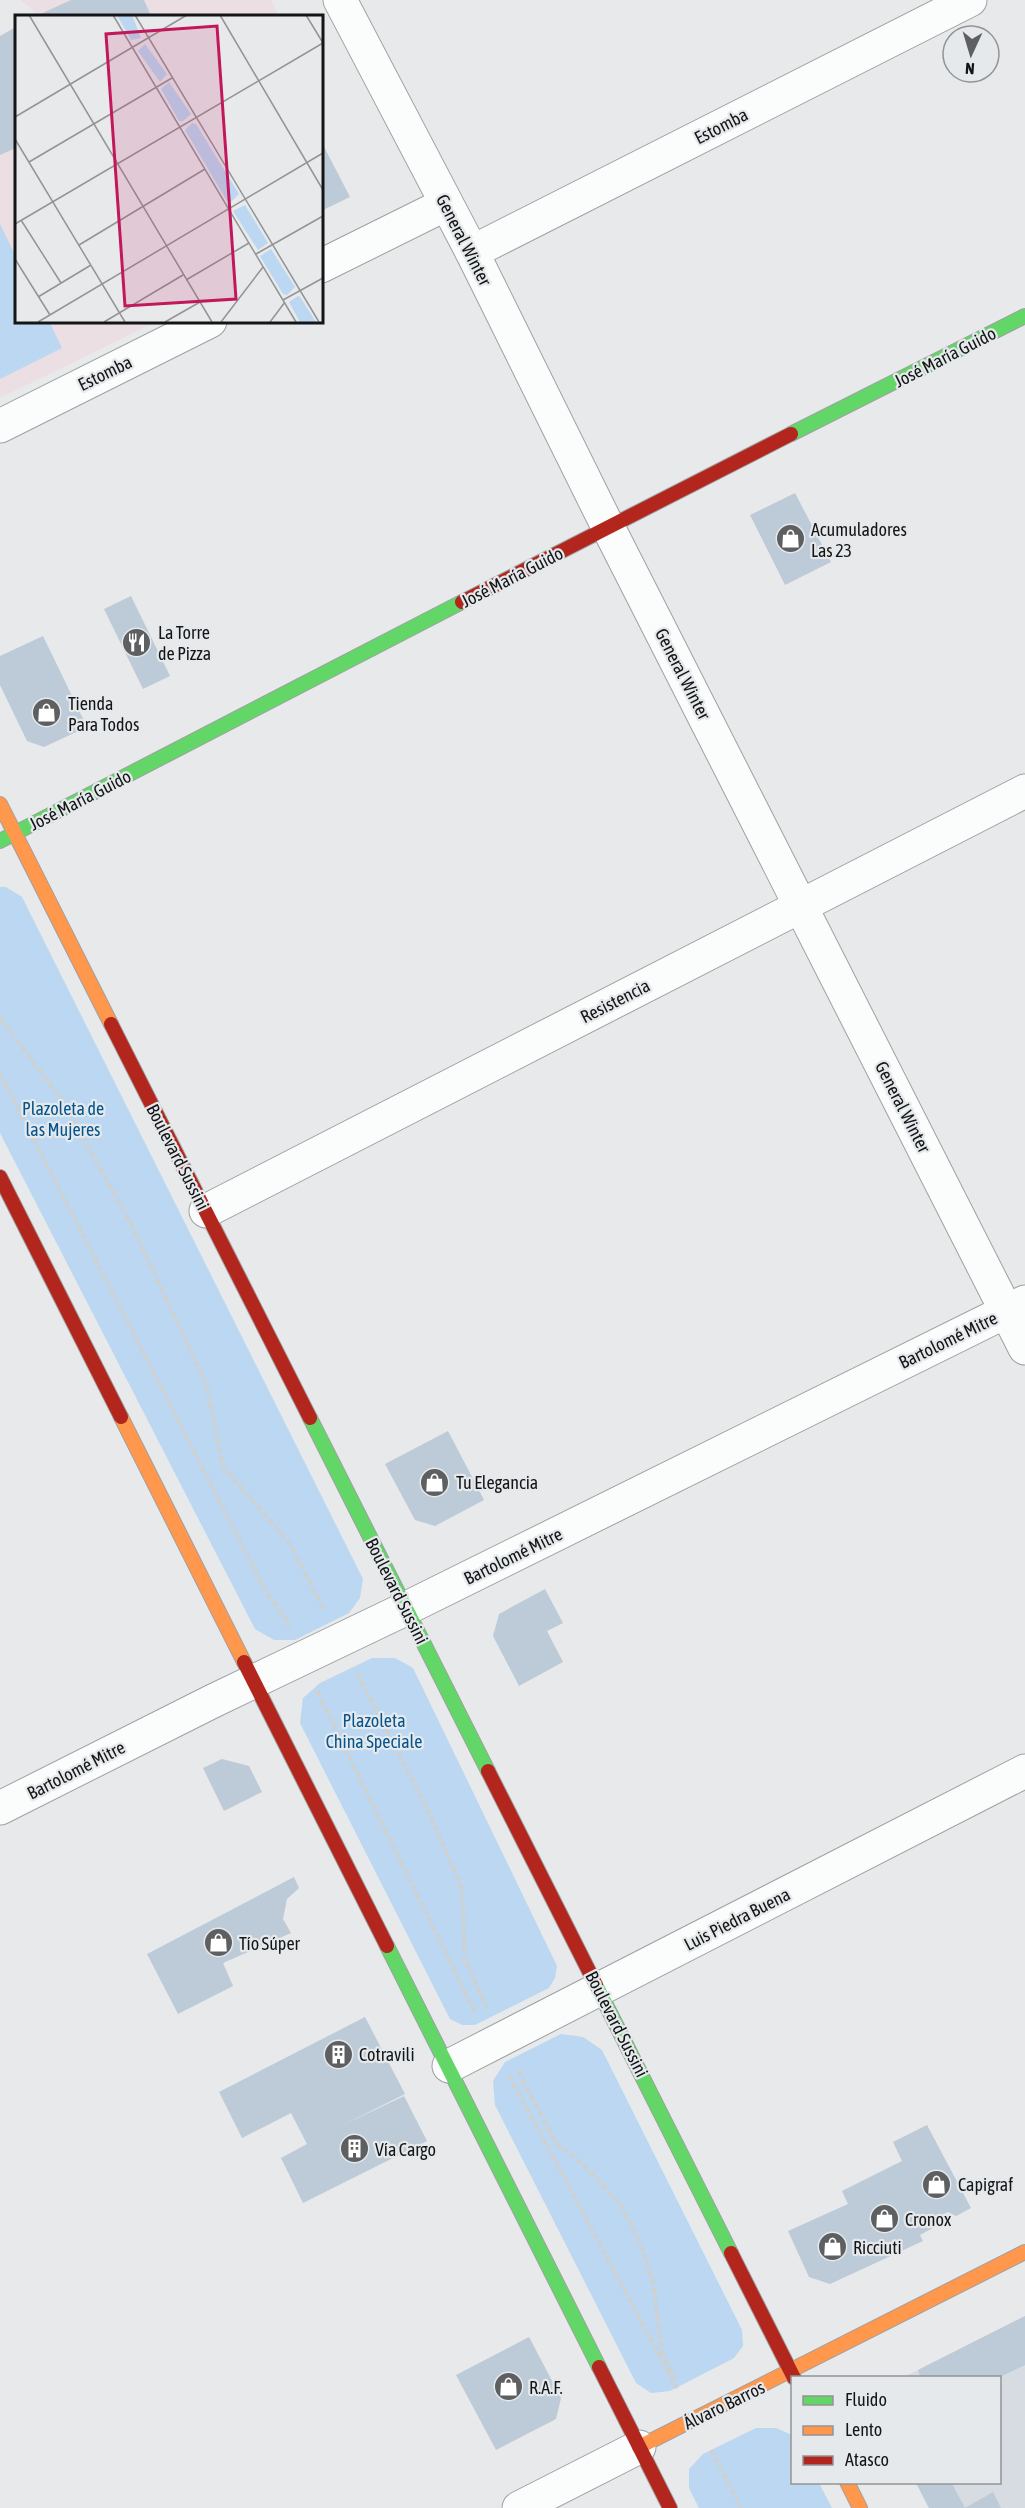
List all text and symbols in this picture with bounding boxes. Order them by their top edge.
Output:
inset map [15,15,322,322]
north arrow [941,24,1001,84]
text: N [965,60,975,78]
street label: Estomba [691,104,751,148]
street label: General Winter [432,191,496,290]
street label: José María Guido [891,322,999,392]
street label: Estomba [75,351,135,395]
place label: Acumuladores Las 23 [811,519,907,561]
shop icon: Acumuladores Las 23 [774,523,806,555]
street label: José María Guido [458,542,566,612]
place label: La Torre de Pizza [158,622,211,664]
street label: General Winter [651,625,715,724]
restaurant icon: La Torre de Pizza [121,626,153,658]
place label: Tienda Para Todos [68,693,139,735]
shop icon: Tienda Para Todos [31,697,63,729]
street label: José María Guido [26,765,134,835]
street label: Resistencia [577,975,653,1027]
street label: General Winter [871,1058,935,1157]
park label: Plazoleta de las Mujeres [22,1098,104,1140]
street label: Boulevard Sussini [142,1100,214,1214]
street label: Bartolomé Mitre [895,1307,1001,1373]
shop icon: Tu Elegancia [419,1466,451,1498]
place label: Tu Elegancia [456,1472,538,1493]
street label: Bartolomé Mitre [460,1523,566,1589]
street label: Boulevard Sussini [361,1534,433,1648]
park label: Plazoleta China Speciale [326,1710,422,1752]
street label: Bartolomé Mitre [24,1736,128,1804]
street label: Luis Piedra Buena [680,1883,794,1955]
shop icon: Tío Súper [202,1927,234,1959]
place label: Tío Súper [239,1933,301,1954]
street label: Boulevard Sussini [581,1967,653,2081]
building icon: Cotravili [322,2038,354,2070]
place label: Cotravili [359,2044,415,2065]
building icon: Vía Cargo [338,2133,370,2165]
place label: Vía Cargo [375,2139,436,2160]
shop icon: Capigraf [921,2168,953,2200]
place label: Capigraf [958,2174,1013,2195]
shop icon: Cronox [868,2203,900,2235]
place label: Cronox [905,2209,951,2230]
shop icon: Ricciuti [816,2231,848,2263]
place label: Ricciuti [853,2237,902,2258]
shop icon: R.A.F. [492,2371,524,2403]
street label: Álvaro Barros [680,2376,768,2434]
legend [791,2376,1001,2484]
place label: R.A.F. [529,2377,563,2398]
text: Fluido [845,2389,887,2410]
text: Lento [845,2419,882,2440]
text: Atasco [845,2449,889,2470]

